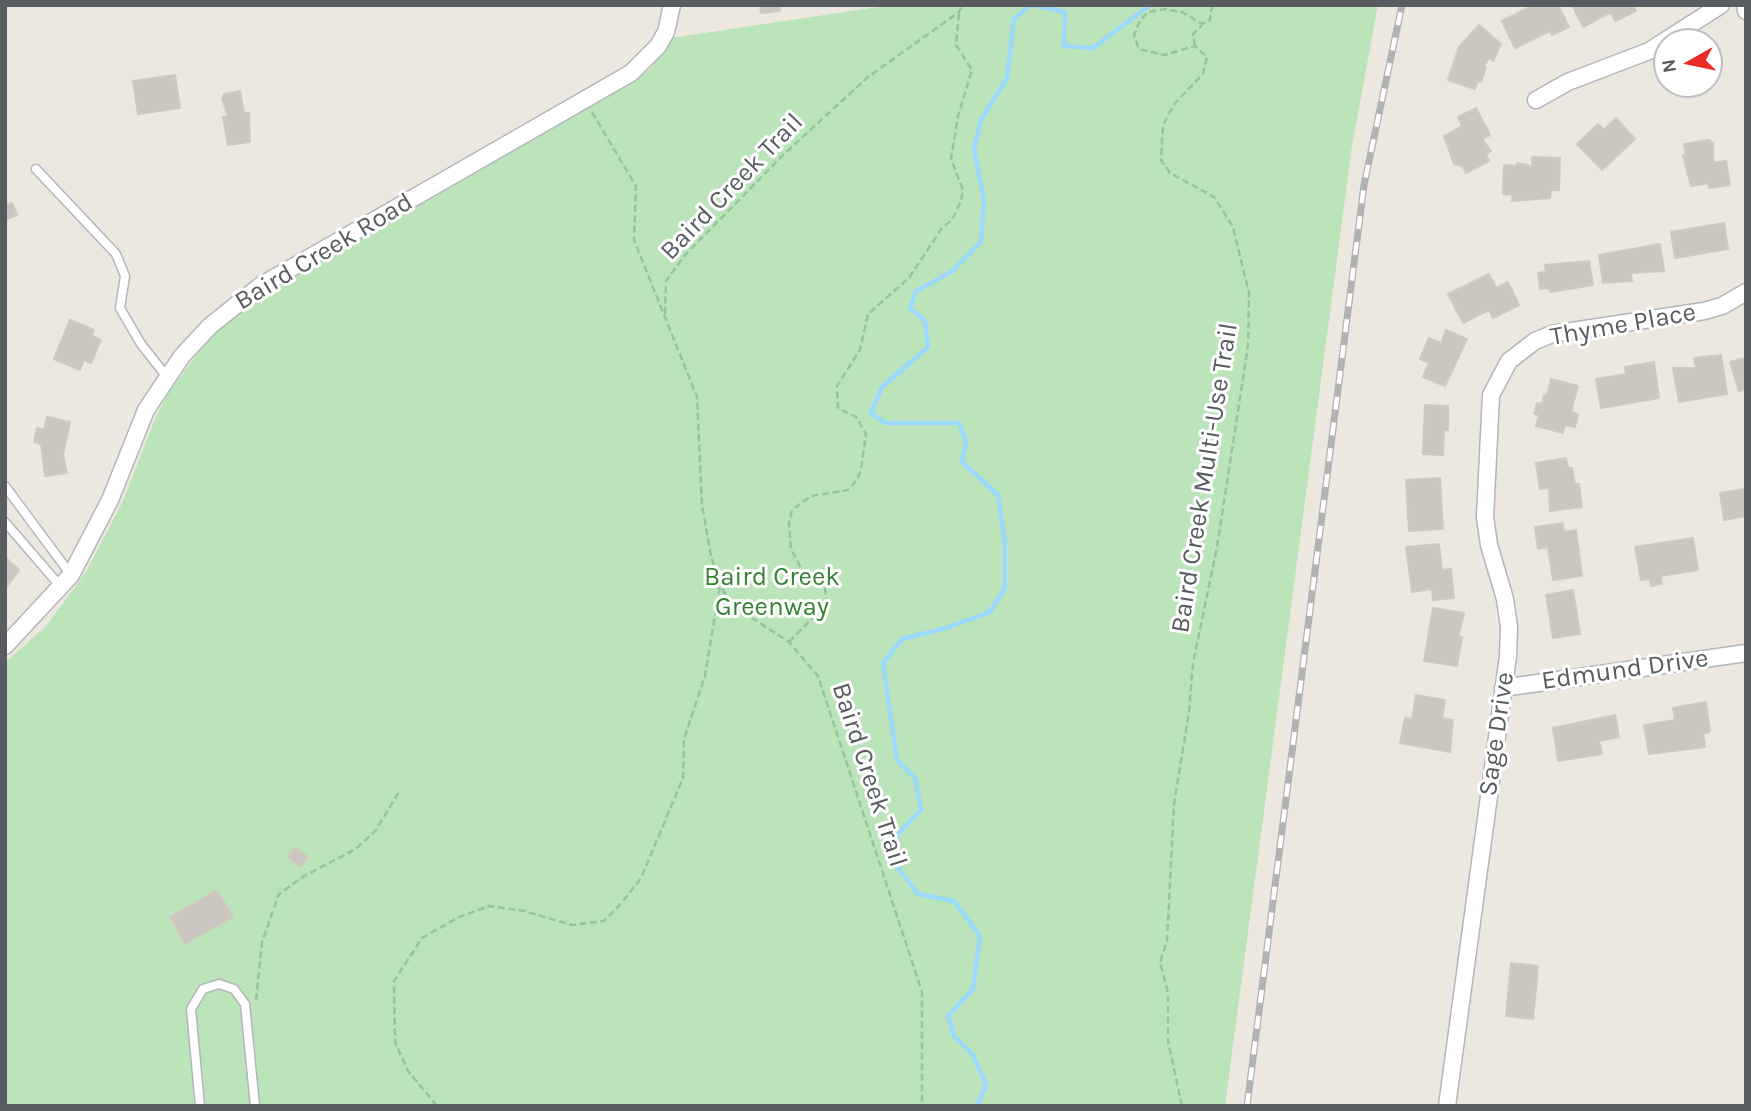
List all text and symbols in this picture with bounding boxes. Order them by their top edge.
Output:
north arrow [1653,28,1723,98]
text: N [1657,58,1681,74]
street label: Baird Creek Trail [654,107,810,267]
street label: Baird Creek Road [229,187,419,317]
street label: Thyme Place [1548,297,1698,353]
street label: Baird Creek Multi-Use Trail [1165,321,1245,635]
park label: Baird Creek Greenway [704,562,840,624]
street label: Edmund Drive [1540,643,1710,697]
street label: Sage Drive [1473,670,1521,798]
street label: Baird Creek Trail [825,679,913,871]

